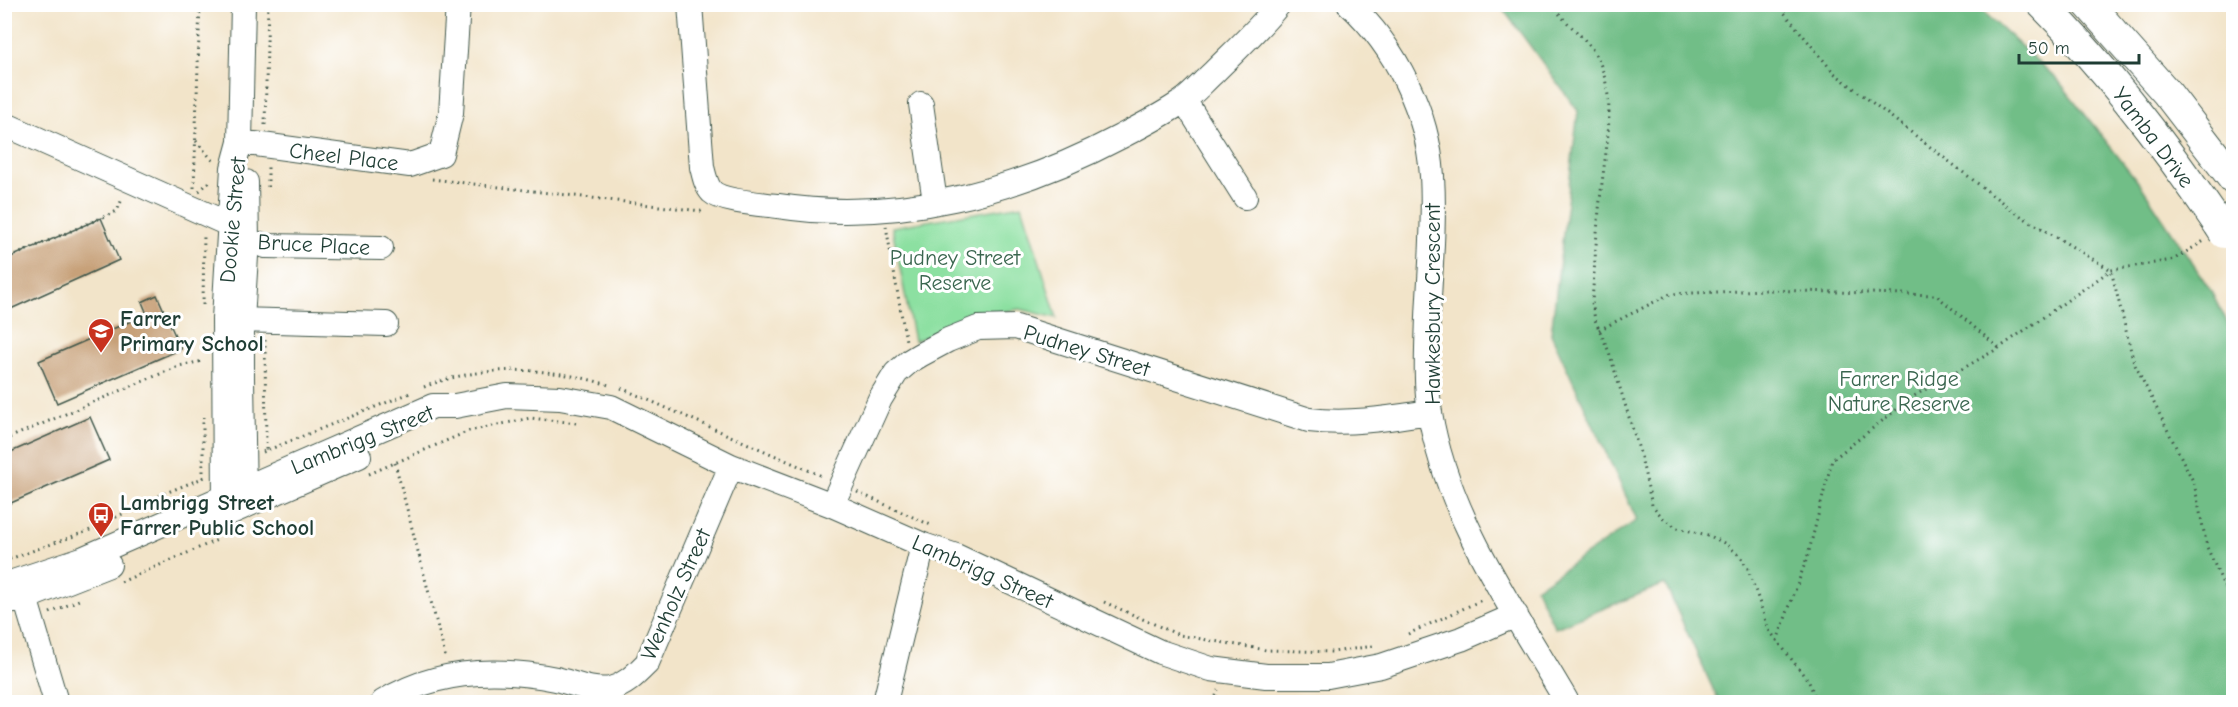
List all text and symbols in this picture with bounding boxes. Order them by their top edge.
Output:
scale bar [2019,27,2139,65]
text: 50 m [2028,38,2070,59]
street label: Yamba Drive [2107,82,2199,193]
street label: Cheel Place [288,137,400,177]
street label: Dookie Street [215,155,252,284]
street label: Hawkesbury Crescent [1420,202,1446,405]
street label: Bruce Place [257,229,371,261]
park label: Pudney Street Reserve [890,245,1021,296]
place label: Farrer Primary School [120,306,264,357]
school or university icon: Farrer Primary School [86,316,116,354]
street label: Pudney Street [1020,319,1154,383]
park label: Farrer Ridge Nature Reserve [1828,366,1970,417]
street label: Lambrigg Street [287,399,438,480]
place label: Lambrigg Street Farrer Public School [120,490,314,541]
bus stop icon: Lambrigg Street Farrer Public School [86,500,116,538]
street label: Wenholz Street [635,524,717,664]
street label: Lambrigg Street [908,529,1058,615]

